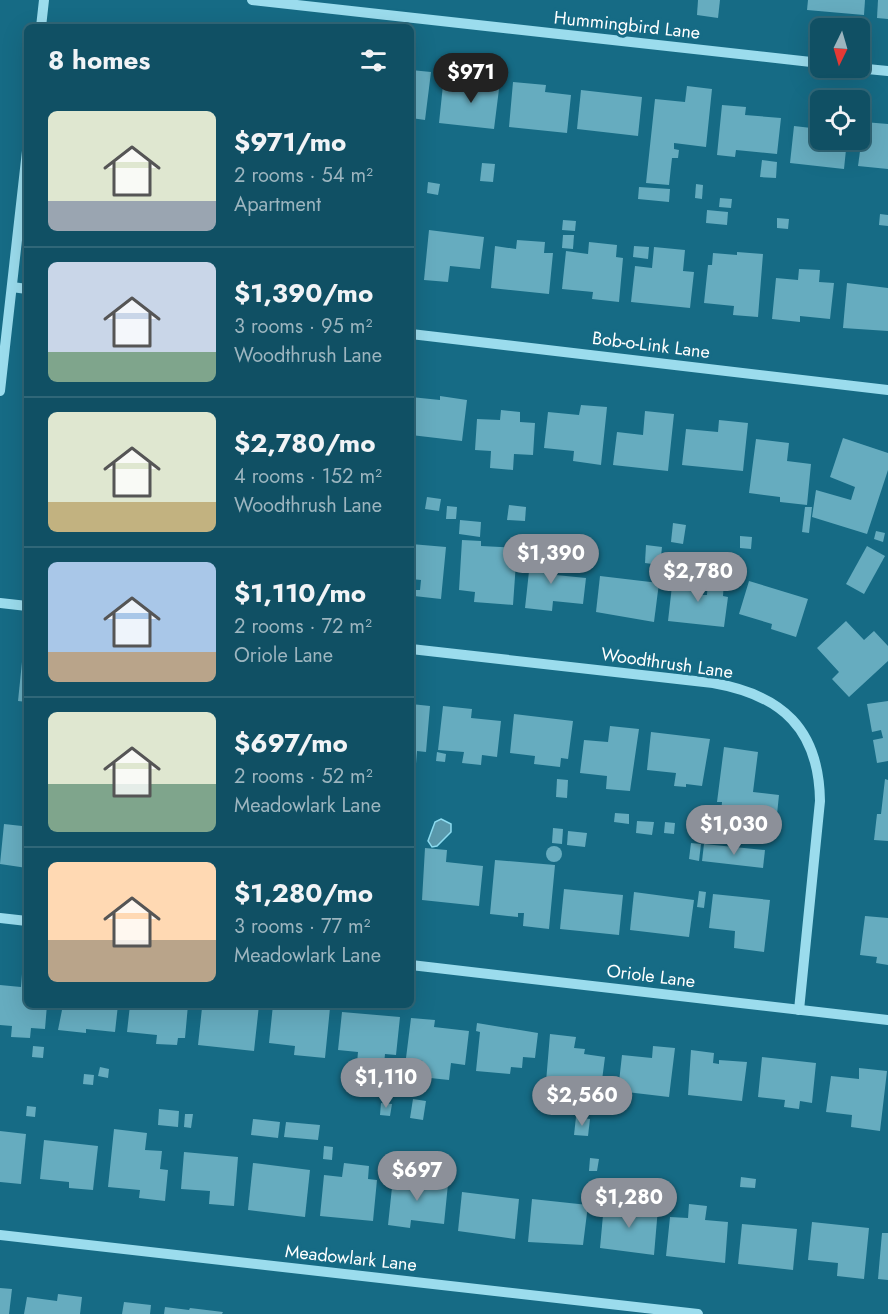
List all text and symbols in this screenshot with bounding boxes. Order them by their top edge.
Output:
street label: Hummingbird Lane [553,4,701,46]
north arrow [810,18,870,78]
map controls [810,18,870,150]
text: 8 homes [48,41,150,79]
icon: filters [357,44,390,77]
pin: $971 [435,53,507,104]
text: $971 [447,58,495,87]
button: locate [810,90,870,150]
text: $971/mo [234,123,346,161]
icon: home [96,135,168,207]
text: 2 rooms · 54 m² [234,161,373,190]
text: Apartment [234,190,321,219]
text: $1,390/mo [234,274,373,312]
icon: home [96,286,168,358]
text: 3 rooms · 95 m² [234,312,372,341]
street label: Bob-o-Link Lane [591,325,711,365]
text: Woodthrush Lane [234,341,382,370]
text: $2,780/mo [234,424,376,462]
icon: home [96,436,168,508]
text: 4 rooms · 152 m² [234,462,382,491]
text: Woodthrush Lane [234,491,382,520]
pin: $1,390 [502,534,600,585]
text: $1,390 [517,539,585,568]
pin: $2,780 [649,552,747,603]
text: $2,780 [663,557,733,586]
text: $1,110/mo [234,574,366,612]
icon: home [96,586,168,658]
text: 2 rooms · 72 m² [234,612,372,641]
text: Oriole Lane [234,641,333,670]
street label: Woodthrush Lane [599,641,735,685]
text: $697/mo [234,724,348,762]
icon: home [96,736,168,808]
text: 2 rooms · 52 m² [234,762,373,791]
text: Meadowlark Lane [234,791,381,820]
pin: $1,030 [685,805,783,856]
text: $1,030 [700,810,768,839]
text: $1,280/mo [234,874,373,912]
icon: home [96,886,168,958]
text: 3 rooms · 77 m² [234,912,371,941]
text: Meadowlark Lane [234,941,381,970]
street label: Oriole Lane [605,958,697,994]
pin: $1,110 [337,1058,435,1109]
text: $1,110 [355,1063,417,1092]
pin: $2,560 [533,1076,631,1127]
text: $2,560 [546,1081,618,1110]
pin: $697 [381,1151,453,1202]
text: $697 [392,1156,442,1185]
pin: $1,280 [580,1178,678,1229]
text: $1,280 [595,1183,663,1212]
street label: Meadowlark Lane [284,1238,418,1278]

